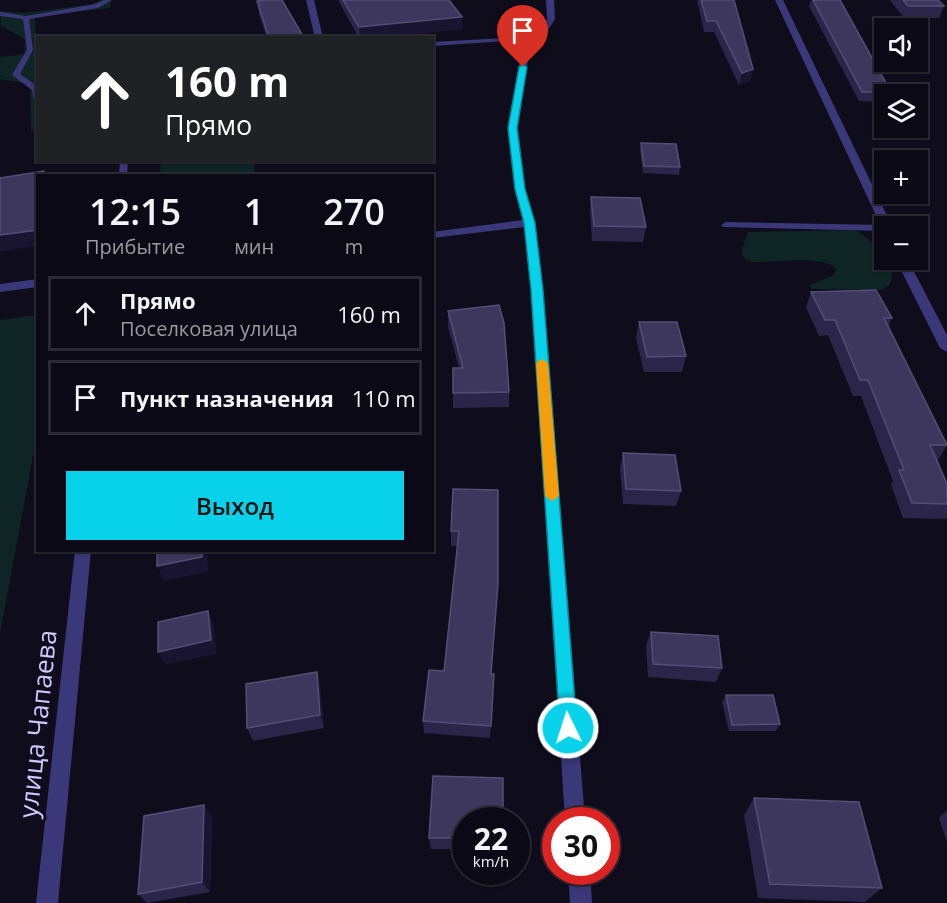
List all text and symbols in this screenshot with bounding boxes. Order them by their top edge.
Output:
pin [497,5,548,67]
icon: arrive [506,14,539,47]
map controls [874,18,928,270]
button: sound [874,18,928,72]
text: 160 m [165,52,289,109]
icon: ahead [66,60,144,138]
button: layers [874,84,928,138]
text: Прямо [165,106,252,143]
button: + [874,150,928,204]
text: 12:15 [89,187,181,236]
text: 1 [244,187,264,236]
text: 270 [323,187,385,236]
button: − [874,216,928,270]
text: Прибытие [85,233,185,260]
text: мин [234,233,274,260]
text: m [345,233,363,260]
text: Прямо [120,285,196,315]
icon: ahead [69,297,102,330]
text: 160 m [337,299,401,329]
text: Поселковая улица [120,315,298,342]
icon: arrive [69,381,102,414]
text: Пункт назначения [120,383,334,413]
text: 110 m [352,383,416,413]
button: Выход [66,471,404,540]
street label: улица Чапаева [9,628,65,820]
position arrow [536,696,600,760]
speed limit sign: 30 [542,807,620,885]
text: 22 [474,818,508,859]
text: km/h [473,851,509,871]

